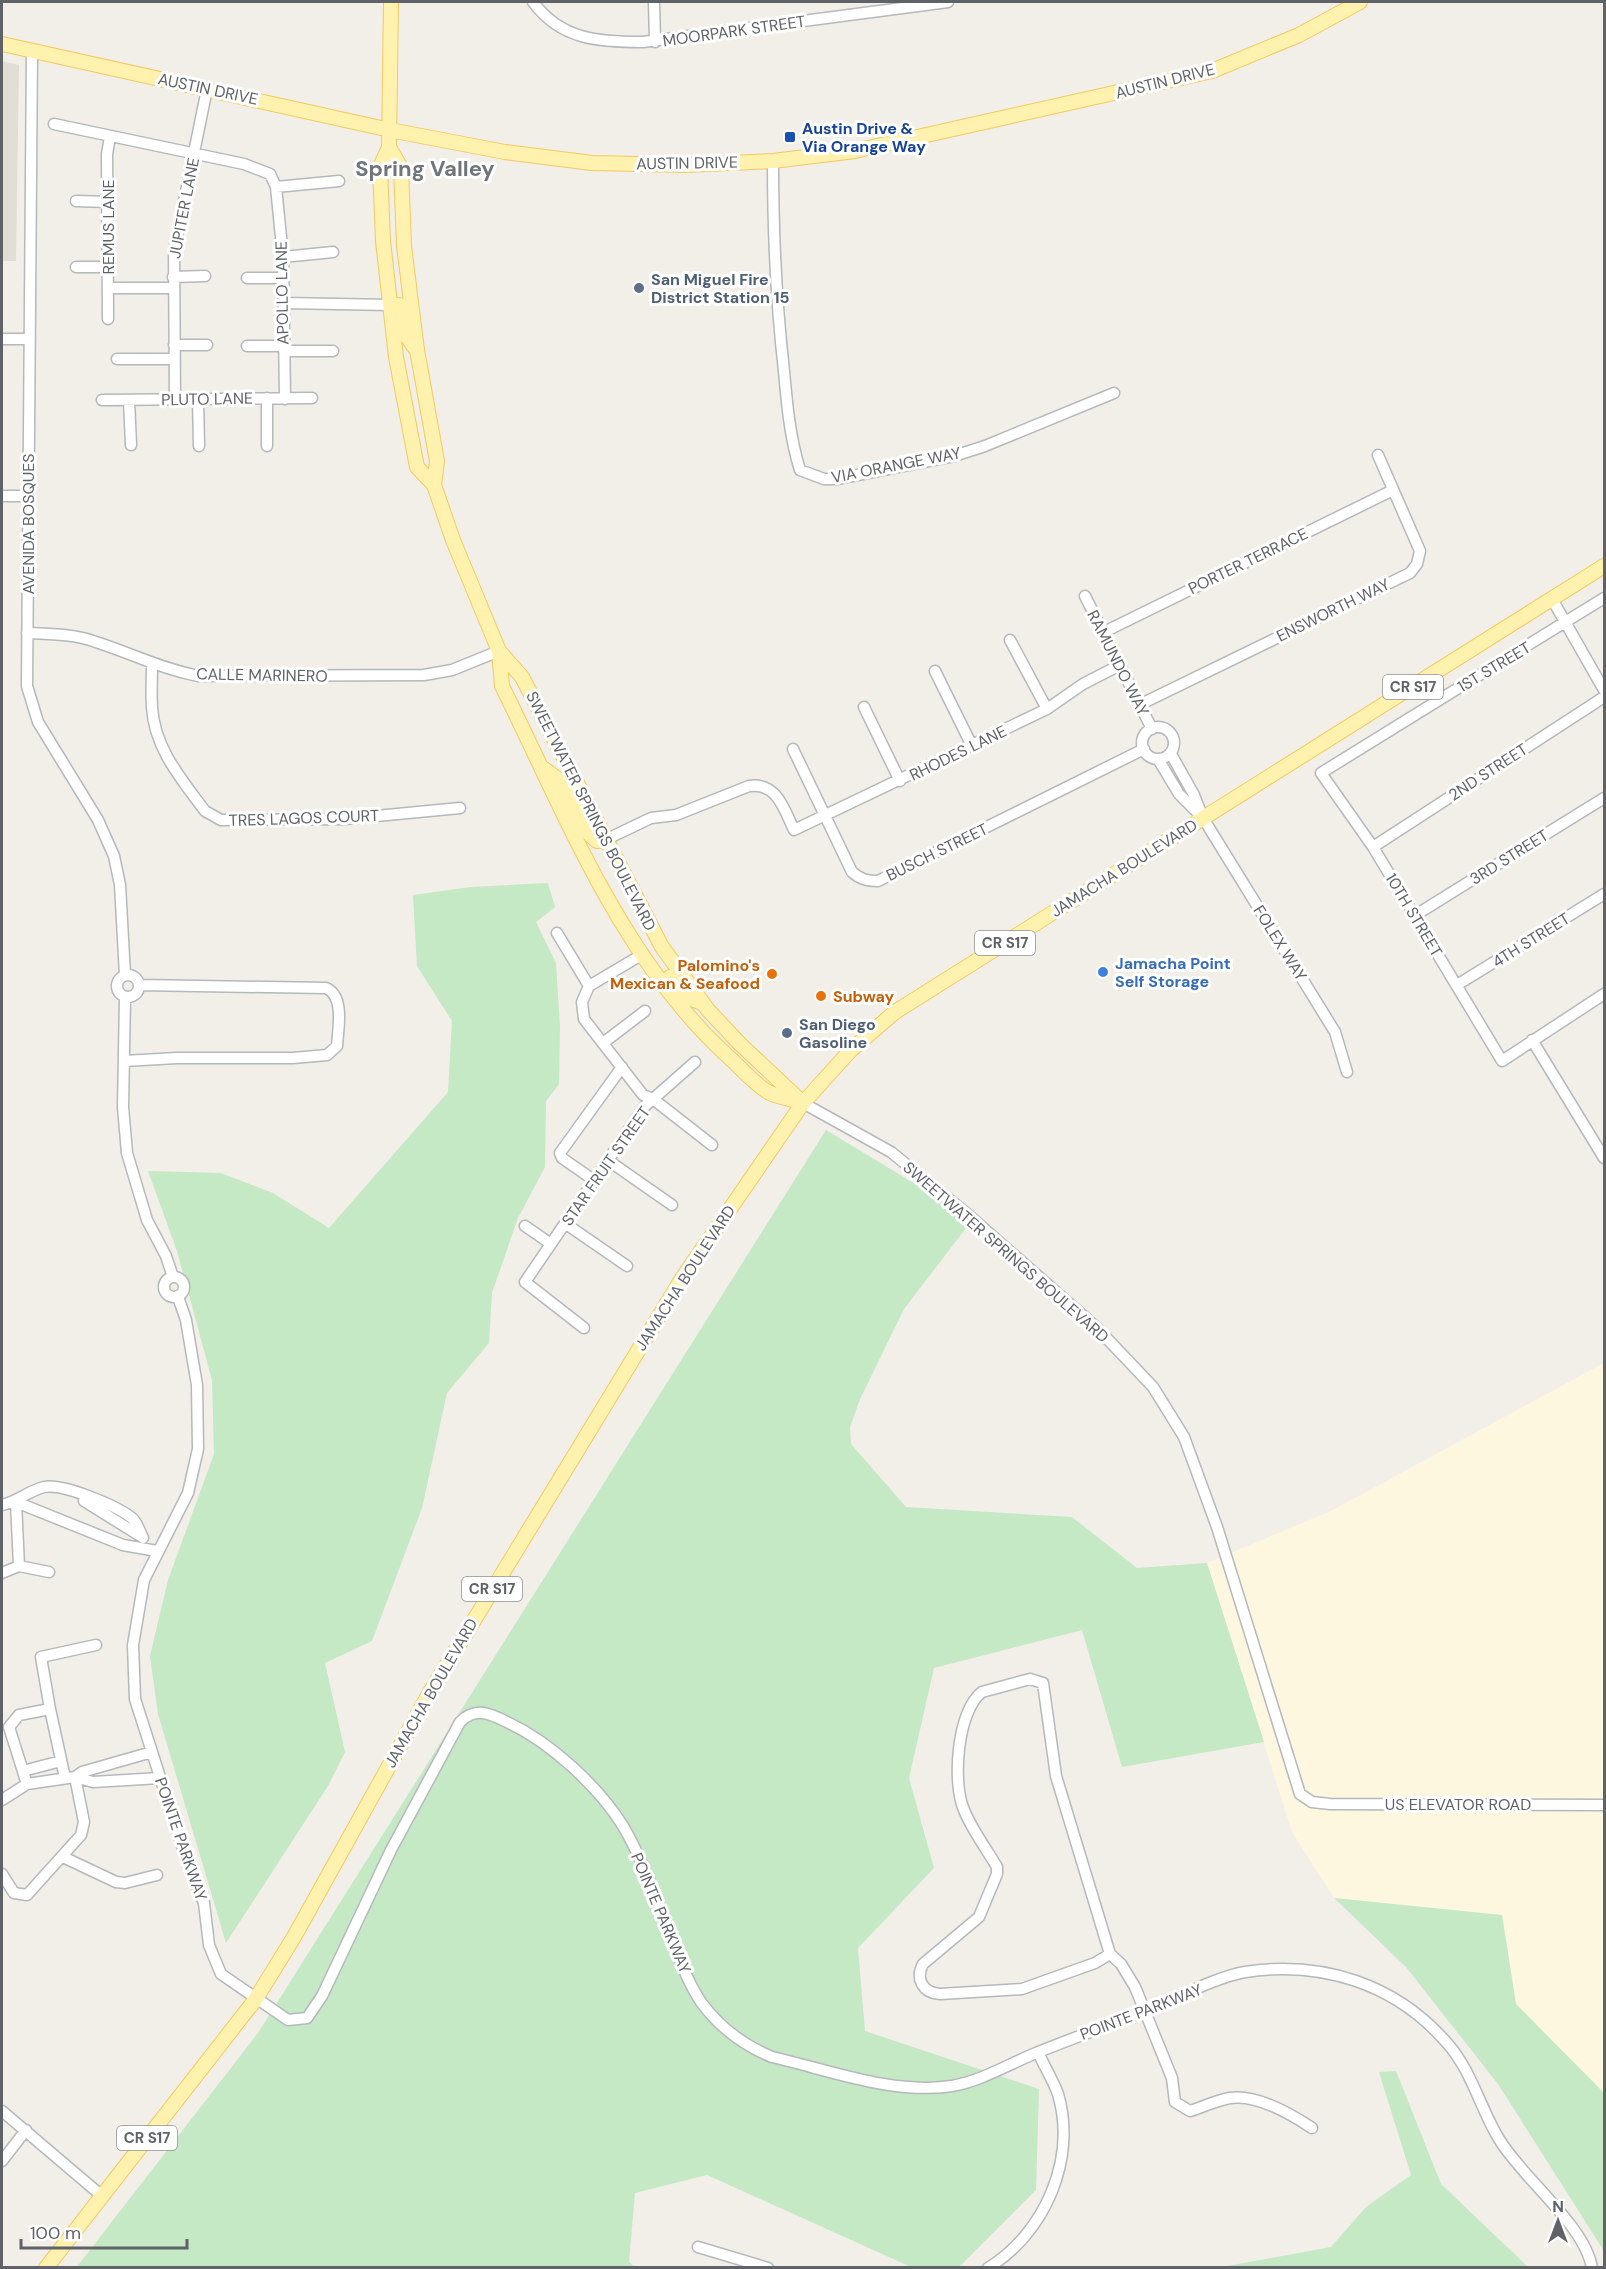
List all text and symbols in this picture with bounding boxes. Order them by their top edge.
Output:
street label: MOORPARK STREET [661,11,807,51]
street label: AUSTIN DRIVE [1113,59,1217,103]
street label: AUSTIN DRIVE [156,68,260,110]
place label: Austin Drive & Via Orange Way [802,118,926,157]
marker: Austin Drive & Via Orange Way [783,130,797,144]
street label: AUSTIN DRIVE [636,152,738,174]
district label: Spring Valley [355,154,495,183]
street label: JUPITER LANE [164,156,204,260]
street label: REMUS LANE [98,179,119,275]
street label: APOLLO LANE [271,241,293,345]
place label: San Miguel Fire District Station 15 [651,269,790,308]
marker: San Miguel Fire District Station 15 [632,281,646,295]
street label: PLUTO LANE [161,388,253,410]
street label: VIA ORANGE WAY [829,442,963,488]
street label: AVENIDA BOSQUES [18,453,39,595]
street label: PORTER TERRACE [1185,523,1311,599]
street label: ENSWORTH WAY [1273,574,1393,646]
street label: RAMUNDO WAY [1082,607,1154,719]
street label: 1ST STREET [1454,637,1534,697]
street label: CALLE MARINERO [196,663,328,687]
road number: CR S17 [1383,675,1443,699]
street label: SWEETWATER SPRINGS BOULEVARD [521,688,661,934]
street label: RHODES LANE [906,720,1010,786]
street label: 2ND STREET [1445,739,1532,805]
street label: TRES LAGOS COURT [229,805,380,831]
street label: JAMACHA BOULEVARD [1047,814,1201,922]
street label: BUSCH STREET [883,818,991,886]
street label: 3RD STREET [1466,825,1552,889]
street label: 10TH STREET [1381,869,1447,961]
street label: FOLEX WAY [1248,901,1312,985]
street label: 4TH STREET [1488,908,1574,972]
road number: CR S17 [975,931,1035,955]
place label: Jamacha Point Self Storage [1115,953,1231,992]
place label: Palomino's Mexican & Seafood [610,955,760,994]
marker: Jamacha Point Self Storage [1096,965,1110,979]
marker: Palomino's Mexican & Seafood [765,967,779,981]
place label: Subway [833,986,895,1007]
marker: Subway [814,989,828,1003]
place label: San Diego Gasoline [799,1014,876,1053]
marker: San Diego Gasoline [780,1026,794,1040]
street label: STAR FRUIT STREET [557,1102,655,1230]
street label: SWEETWATER SPRINGS BOULEVARD [899,1157,1113,1347]
street label: JAMACHA BOULEVARD [630,1201,740,1355]
road number: CR S17 [462,1577,522,1601]
street label: JAMACHA BOULEVARD [380,1615,482,1771]
street label: POINTE PARKWAY [150,1775,212,1903]
street label: US ELEVATOR ROAD [1385,1794,1531,1815]
street label: POINTE PARKWAY [626,1849,696,1977]
street label: POINTE PARKWAY [1077,1979,1205,2045]
road number: CR S17 [117,2126,177,2150]
north arrow [1528,2191,1588,2251]
text: N [1552,2196,1564,2217]
scale bar [21,2212,188,2250]
text: 100 m [30,2221,81,2245]

